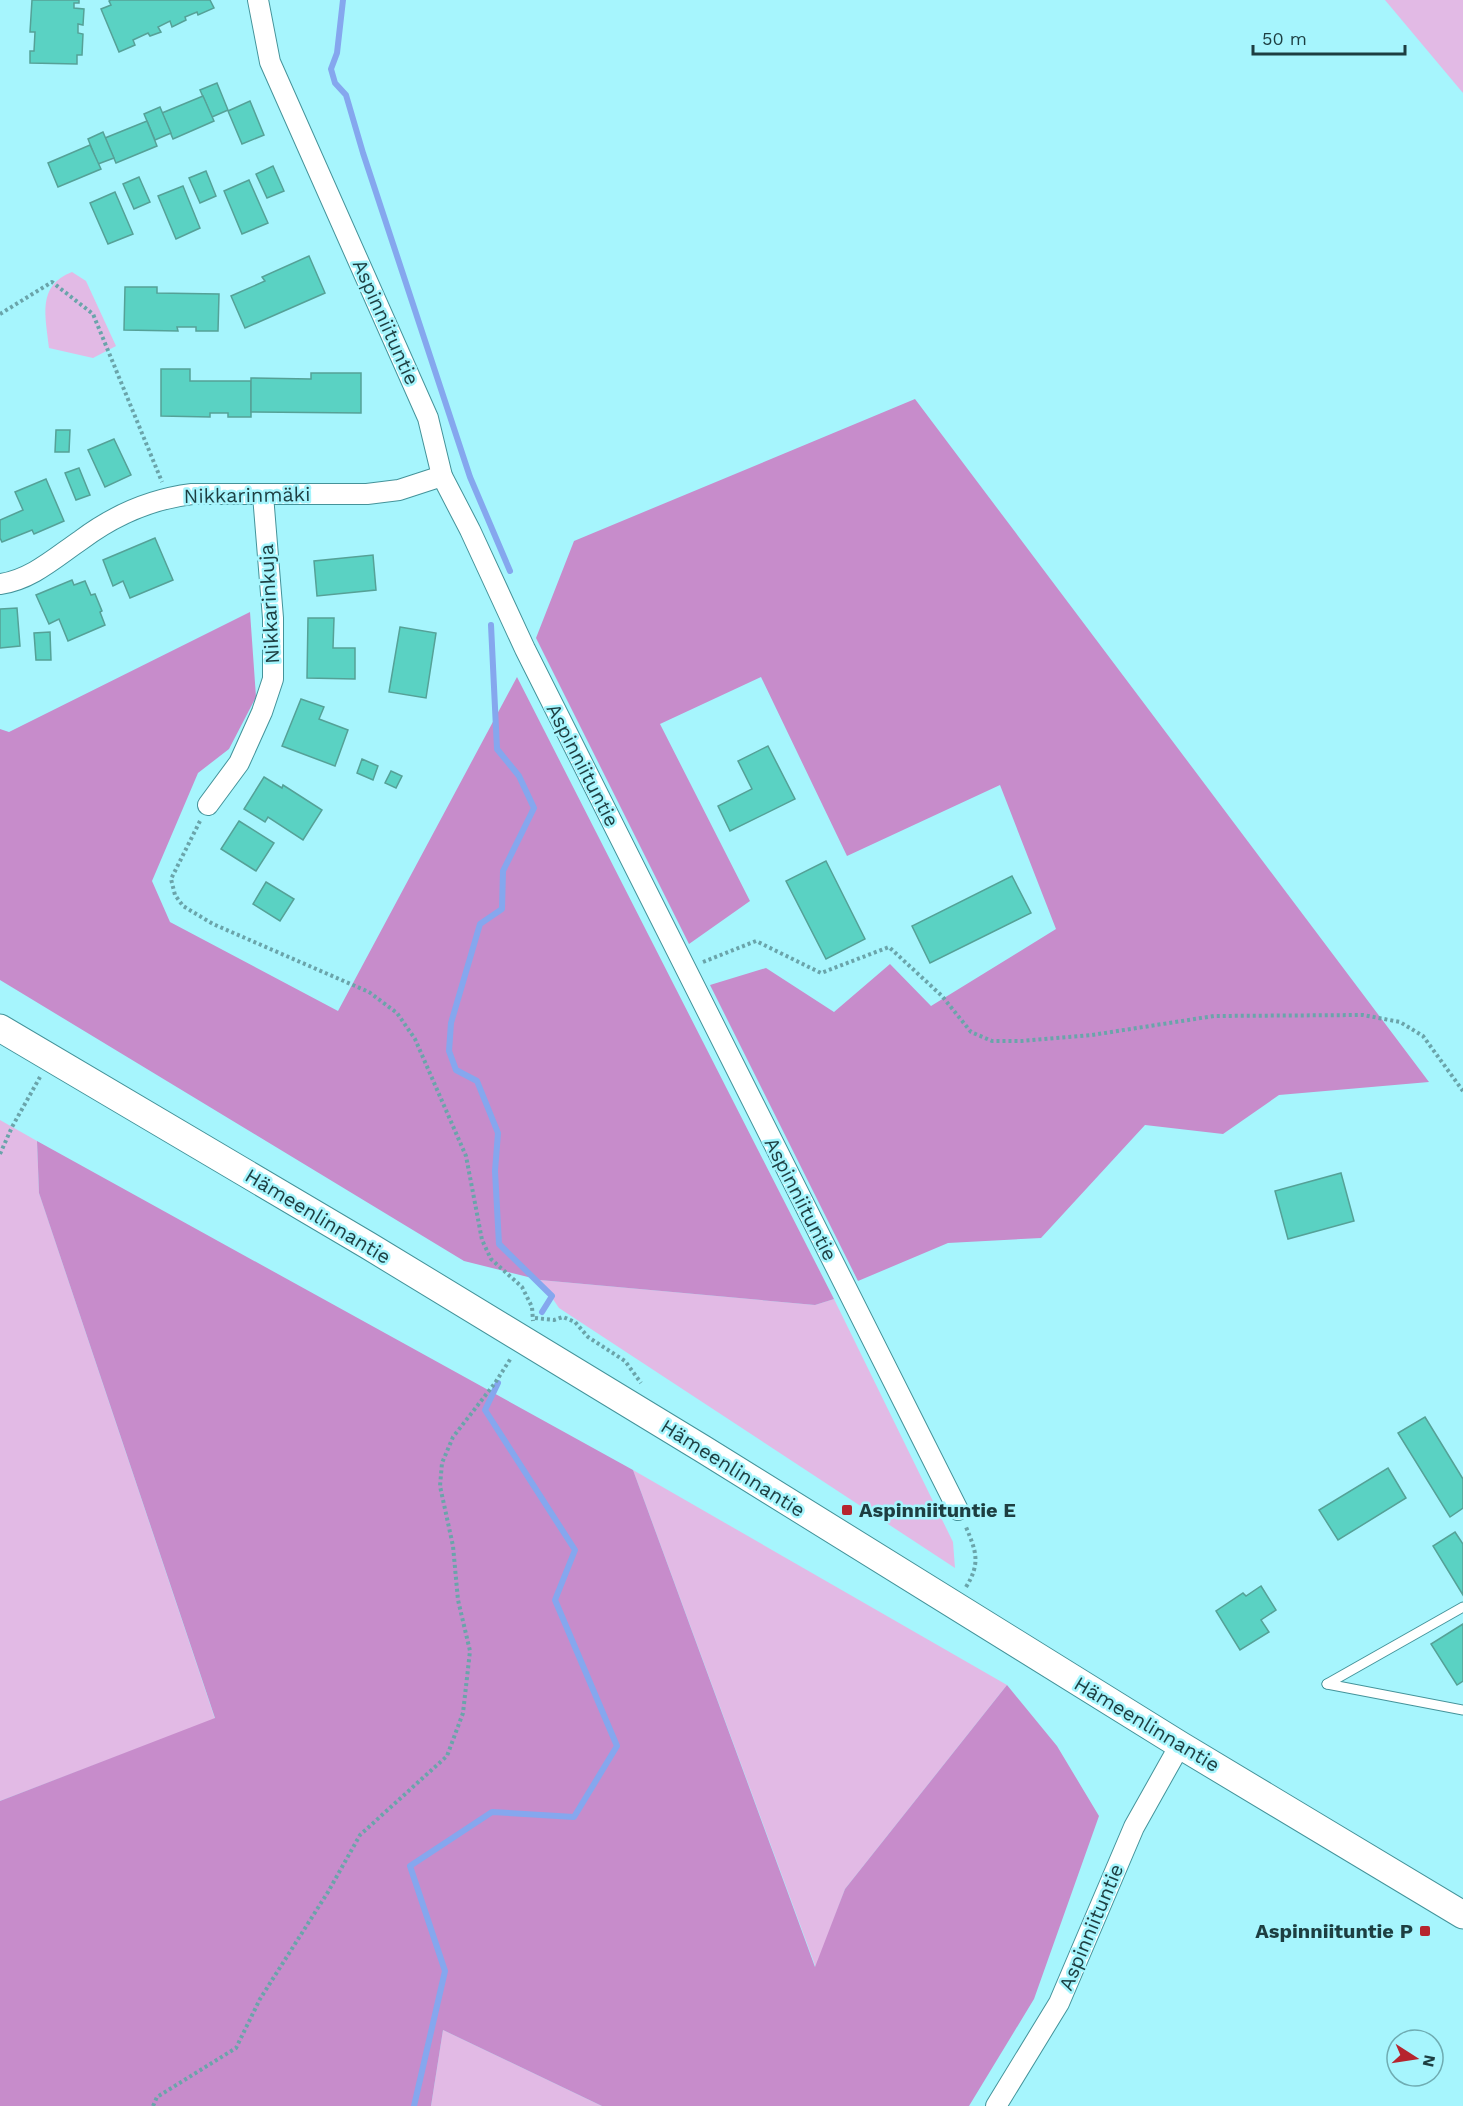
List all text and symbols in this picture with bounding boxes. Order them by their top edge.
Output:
scale bar [1253,18,1404,56]
text: 50 m [1262,28,1307,49]
street label: Aspinniituntie [348,255,424,389]
street label: Nikkarinmäki [183,482,311,508]
street label: Nikkarinkuja [254,543,284,665]
street label: Aspinniituntie [542,699,624,831]
street label: Aspinniituntie [760,1133,842,1265]
street label: Hämeenlinnantie [241,1163,395,1269]
street label: Hämeenlinnantie [657,1414,809,1522]
place label: Aspinniituntie E [859,1498,1016,1522]
marker: Aspinniituntie E [840,1503,854,1517]
street label: Hämeenlinnantie [1070,1671,1224,1777]
street label: Aspinniituntie [1054,1860,1128,1994]
place label: Aspinniituntie P [1255,1919,1413,1943]
marker: Aspinniituntie P [1418,1924,1432,1938]
north arrow [1385,2028,1445,2088]
text: N [1419,2053,1440,2069]

